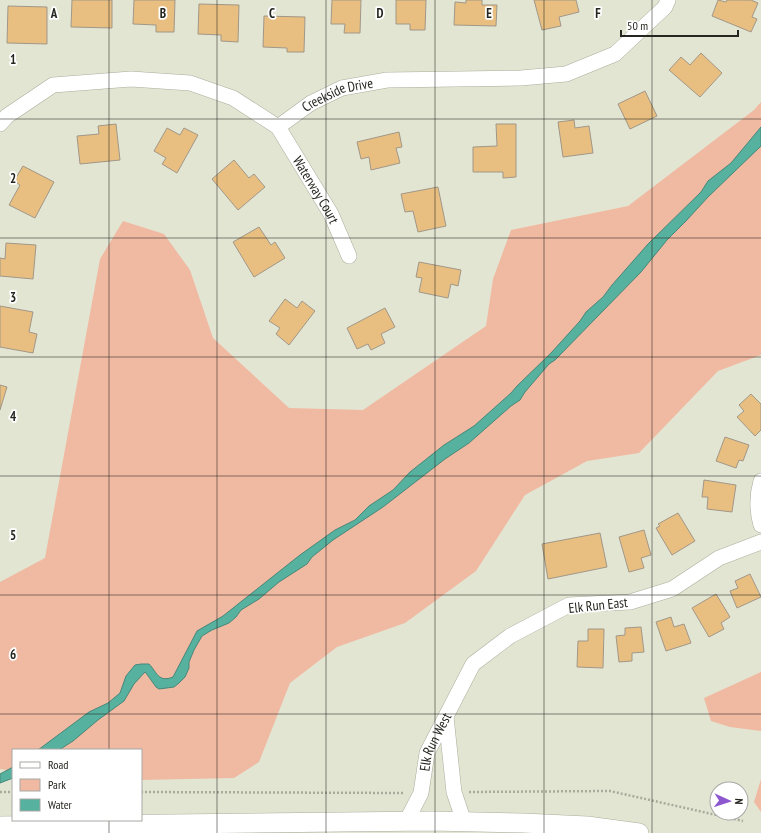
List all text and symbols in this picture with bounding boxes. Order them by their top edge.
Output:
text: A [50,5,58,22]
text: B [160,5,166,22]
text: C [269,5,275,22]
text: D [377,5,384,22]
text: E [486,5,492,22]
text: F [595,5,601,22]
scale bar [621,12,738,38]
text: 50 m [627,18,648,33]
text: 1 [10,51,16,68]
street label: Creekside Drive [298,74,375,116]
street label: Waterway Court [289,153,343,226]
text: 2 [10,170,16,187]
text: 3 [10,289,16,306]
text: 4 [10,408,17,425]
text: 5 [10,527,16,544]
street label: Elk Run East [568,593,629,617]
text: 6 [10,646,16,663]
street label: Elk Run West [415,710,455,772]
legend [12,749,142,821]
text: Road [48,757,68,772]
text: Park [48,777,66,792]
north arrow [709,781,749,821]
text: Water [48,797,73,812]
text: N [732,798,746,805]

